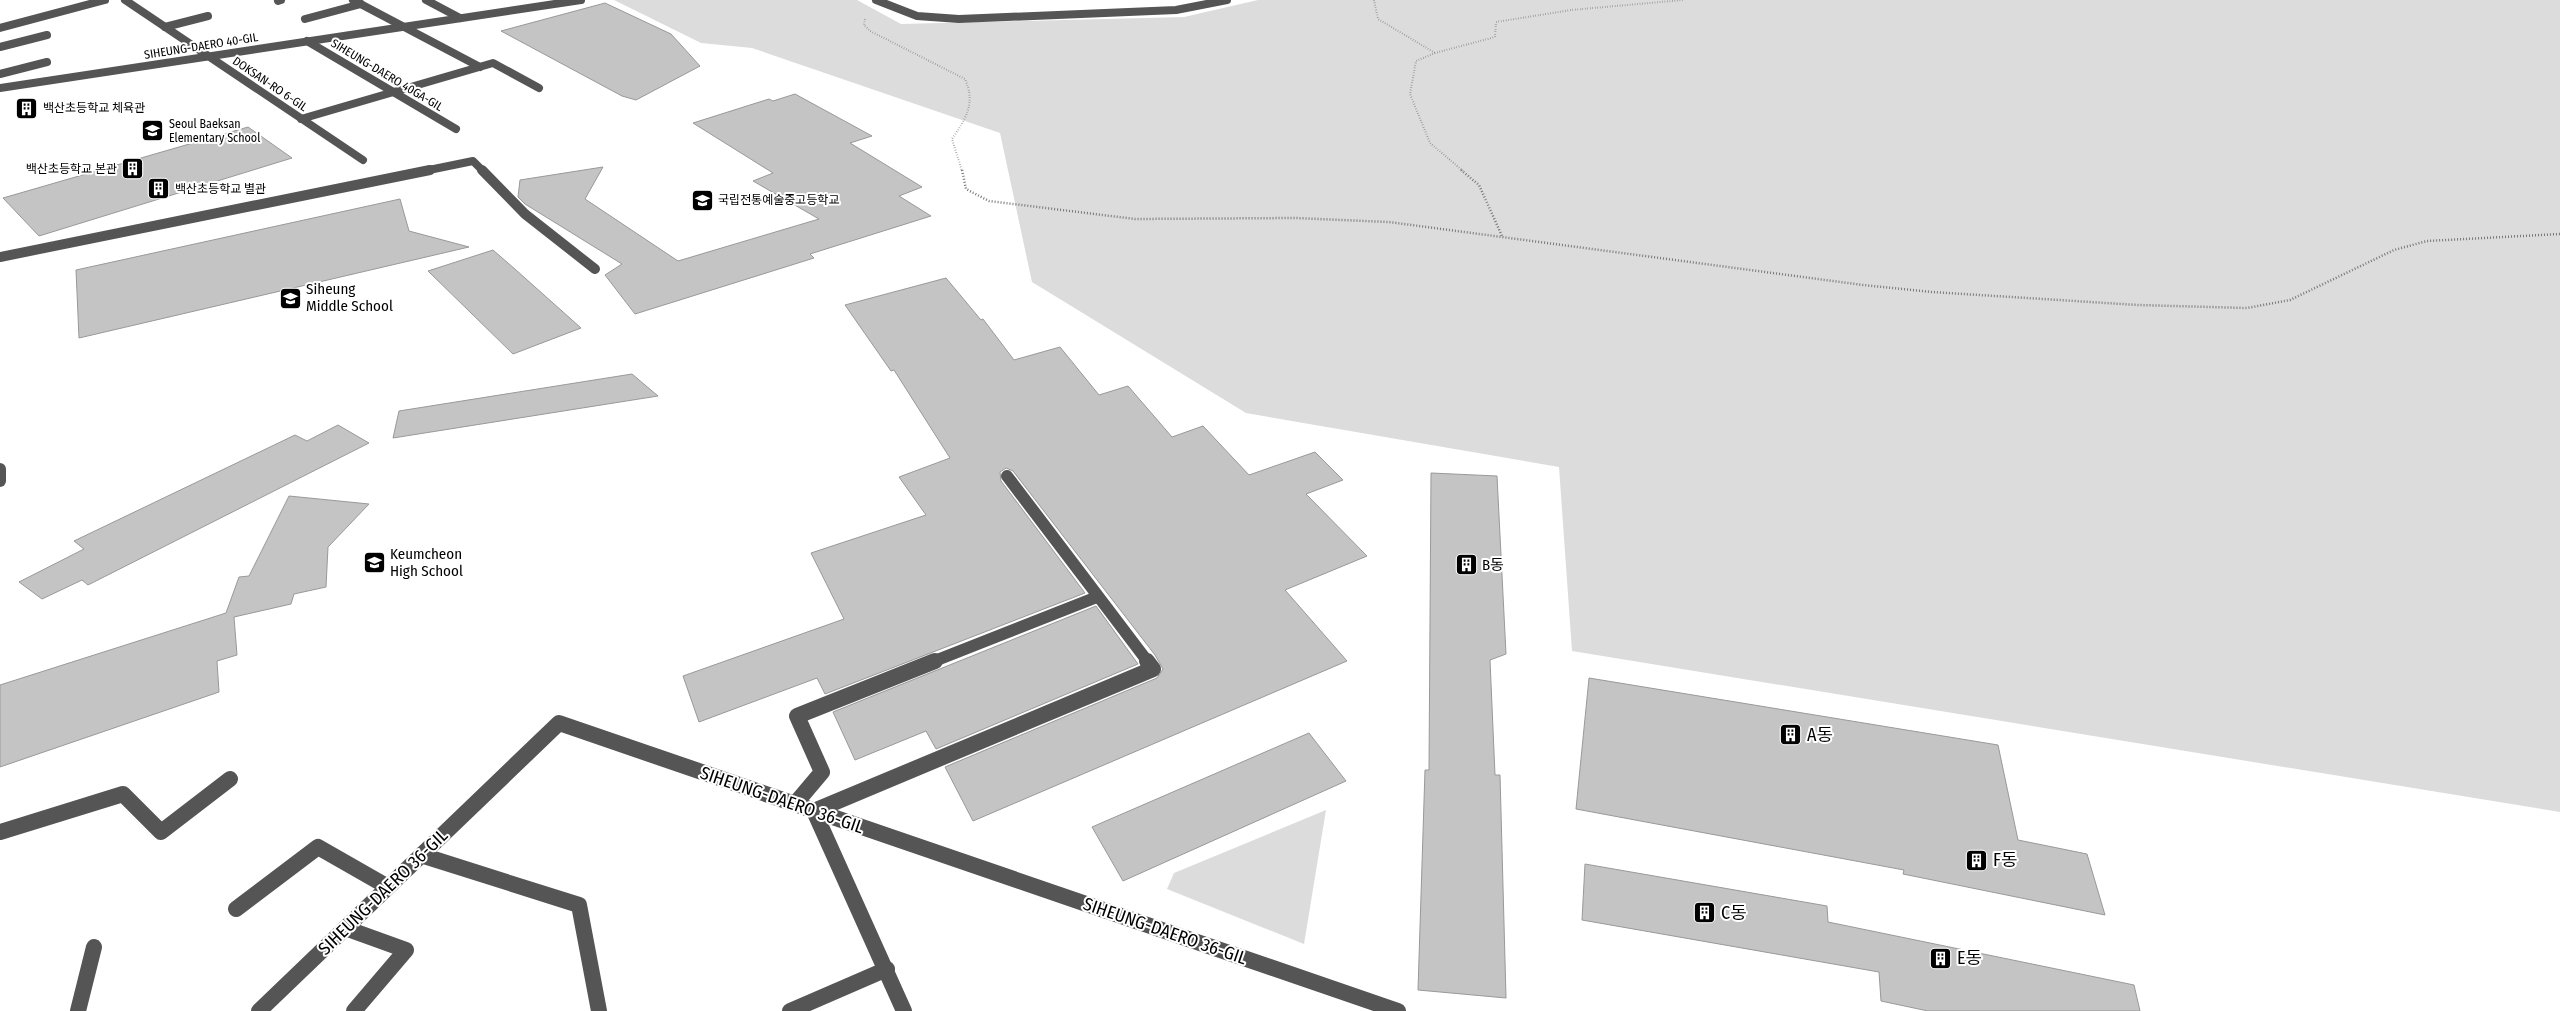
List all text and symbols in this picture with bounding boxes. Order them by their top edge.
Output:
street label: SIHEUNG-DAERO 40-GIL [143,30,260,62]
street label: SIHEUNG-DAERO 40GA-GIL [328,36,446,114]
street label: DOKSAN-RO 6-GIL [230,54,311,115]
building icon: 백산초등학교 체육관 [15,96,39,120]
place label: 백산초등학교 체육관 [43,101,145,115]
place label: Seoul Baeksan Elementary School [169,117,260,145]
school or university icon: Seoul Baeksan Elementary School [141,119,165,143]
building icon: 백산초등학교 본관 [121,157,145,181]
place label: 백산초등학교 본관 [26,162,117,176]
building icon: 백산초등학교 별관 [147,177,171,201]
place label: 백산초등학교 별관 [175,182,266,196]
school or university icon: 국립전통예술중고등학교 [690,188,714,212]
place label: 국립전통예술중고등학교 [718,193,839,207]
place label: Siheung Middle School [306,280,393,315]
school or university icon: Siheung Middle School [278,286,302,310]
place label: Keumcheon High School [390,545,463,580]
school or university icon: Keumcheon High School [362,551,386,575]
building icon: B동 [1454,553,1478,577]
place label: B동 [1482,556,1504,574]
building icon: A동 [1779,723,1803,747]
place label: A동 [1807,724,1833,746]
street label: SIHEUNG-DAERO 36-GIL [697,762,867,838]
street label: SIHEUNG-DAERO 36-GIL [314,824,452,959]
building icon: F동 [1965,848,1989,872]
place label: F동 [1993,849,2017,871]
street label: SIHEUNG-DAERO 36-GIL [1080,893,1250,969]
building icon: C동 [1693,901,1717,925]
place label: C동 [1721,902,1747,924]
building icon: E동 [1929,946,1953,970]
place label: E동 [1957,947,1982,969]

